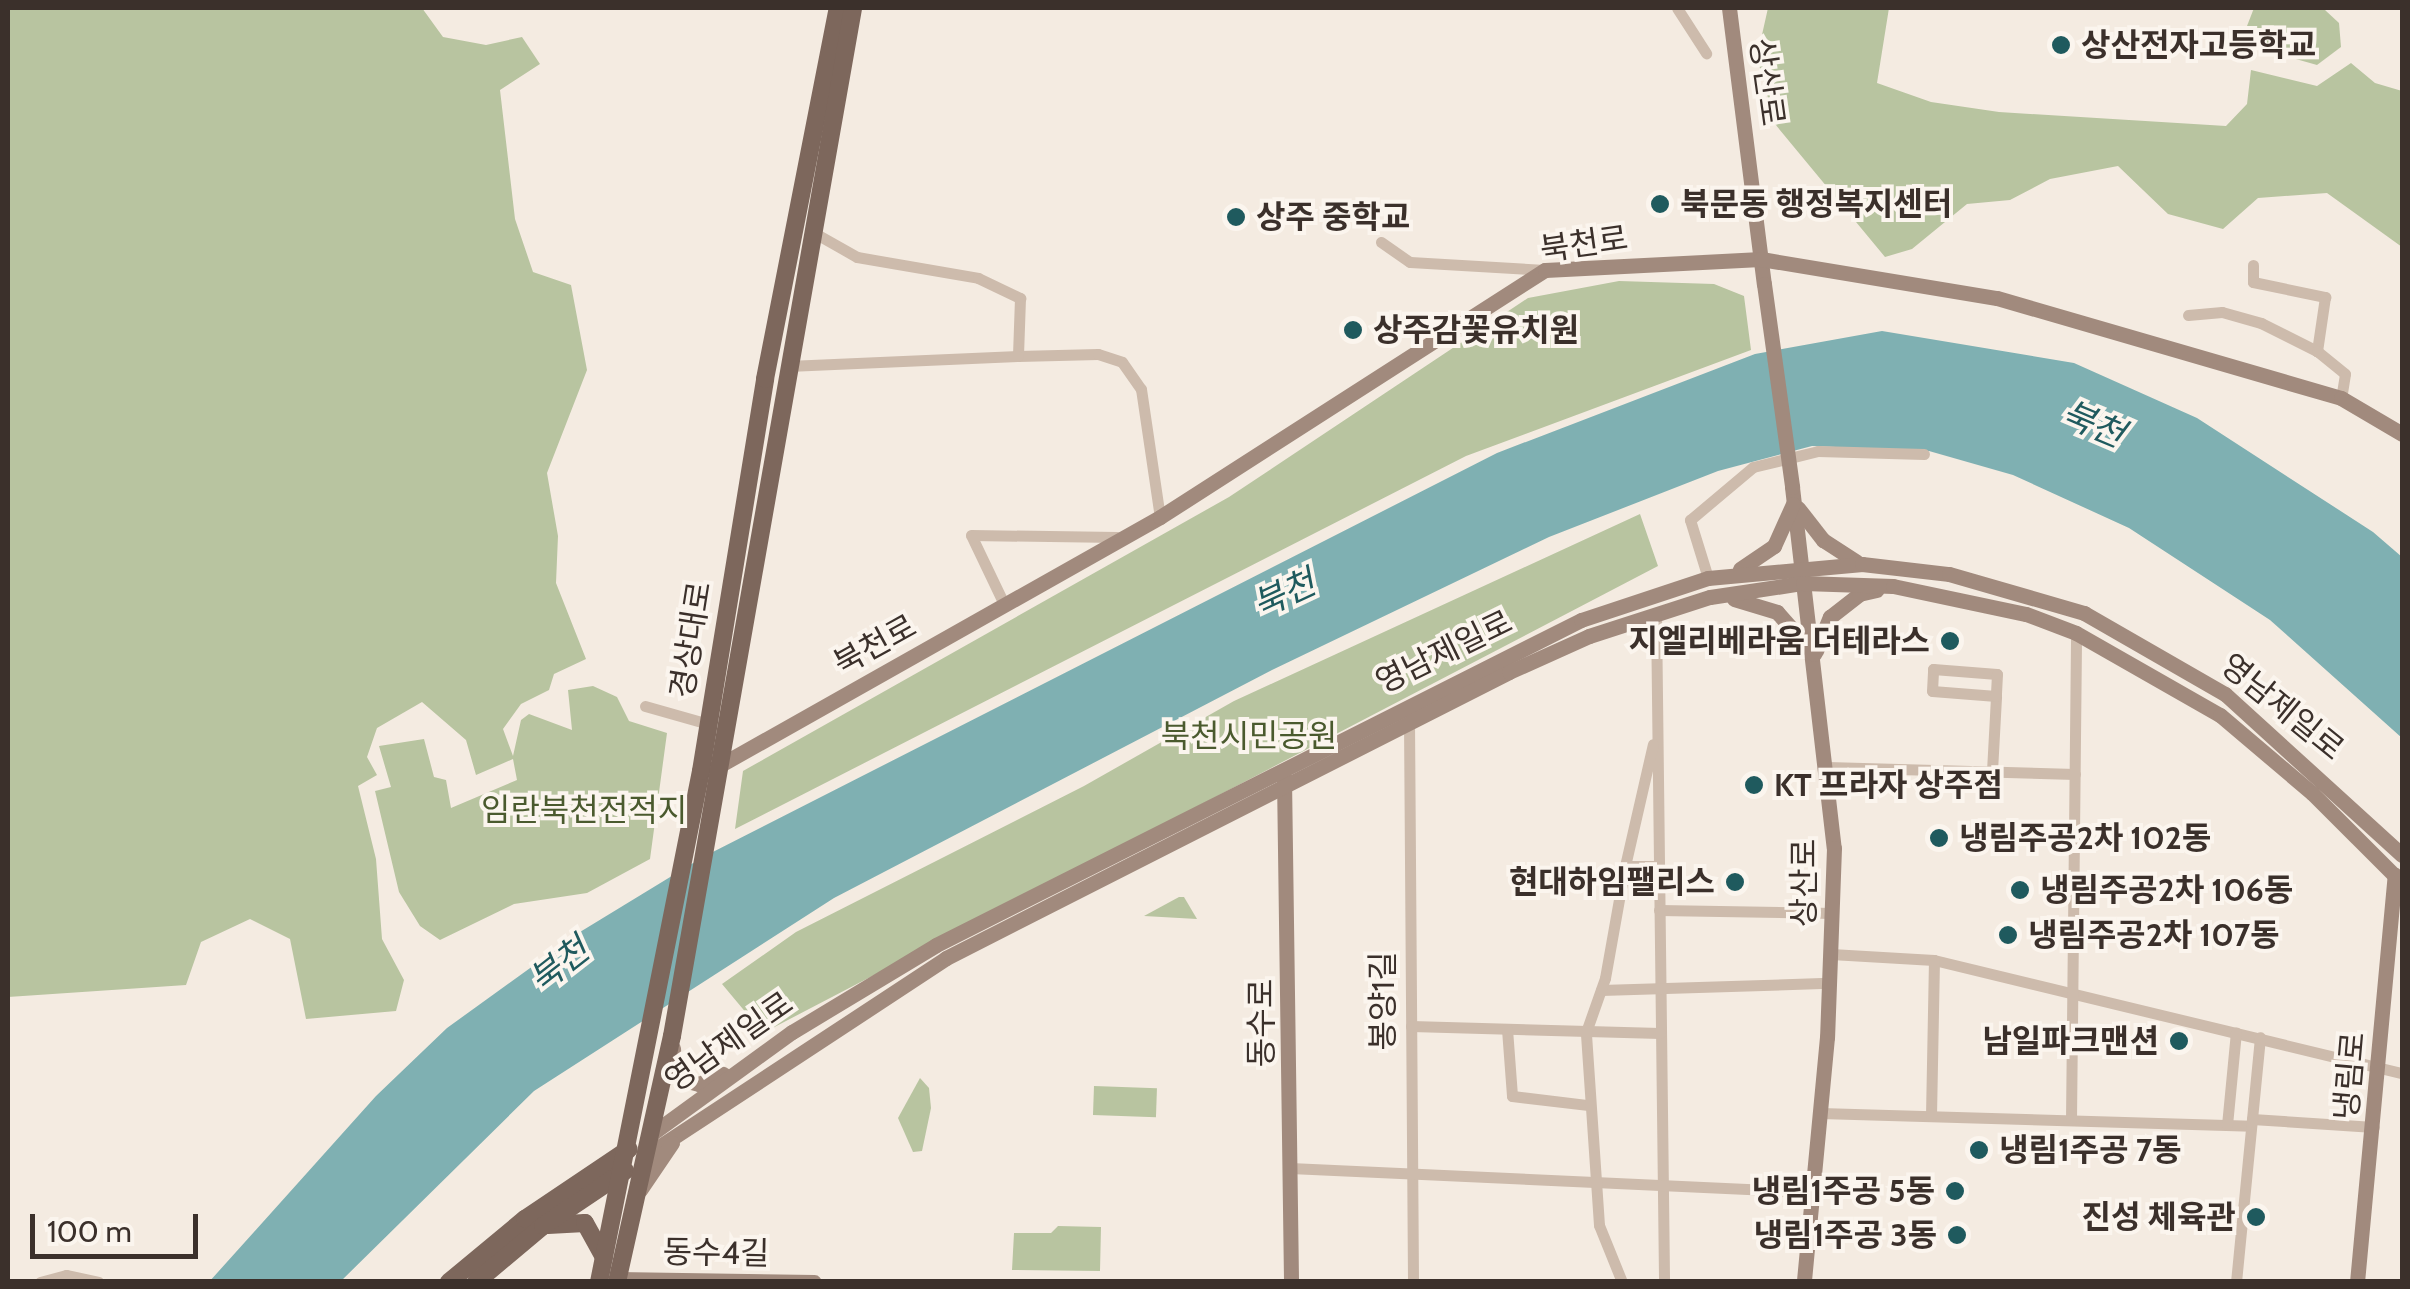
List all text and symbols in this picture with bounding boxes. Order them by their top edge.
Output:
place label: 상산전자고등학교 [2081,26,2317,64]
marker: 상산전자고등학교 [2050,34,2072,56]
street label: 상산로 [1742,36,1792,128]
place label: 북문동 행정복지센터 [1680,185,1952,223]
marker: 북문동 행정복지센터 [1649,193,1671,215]
place label: 상주 중학교 [1256,198,1410,236]
marker: 상주 중학교 [1225,206,1247,228]
street label: 북천로 [1538,219,1630,269]
place label: 상주감꽃유치원 [1373,311,1579,349]
marker: 상주감꽃유치원 [1342,319,1364,341]
water label: 북천 [2055,392,2131,456]
water label: 북천 [1246,561,1322,627]
street label: 경상대로 [663,579,719,701]
street label: 영남제일로 [1369,602,1519,702]
street label: 북천로 [827,607,923,683]
place label: 지엘리베라움 더테라스 [1628,622,1930,660]
marker: 지엘리베라움 더테라스 [1939,630,1961,652]
street label: 영남제일로 [2213,646,2351,768]
park label: 북천시민공원 [1161,717,1337,755]
place label: KT 프라자 상주점 [1774,766,2003,804]
marker: KT 프라자 상주점 [1743,774,1765,796]
park label: 임란북천전적지 [481,791,687,829]
place label: 냉림주공2차 102동 [1959,819,2211,857]
marker: 냉림주공2차 102동 [1928,827,1950,849]
street label: 상산로 [1785,839,1823,927]
place label: 현대하임팰리스 [1509,863,1715,901]
marker: 현대하임팰리스 [1724,871,1746,893]
place label: 냉림주공2차 106동 [2040,871,2293,909]
marker: 냉림주공2차 106동 [2009,879,2031,901]
place label: 냉림주공2차 107동 [2028,916,2279,954]
marker: 냉림주공2차 107동 [1997,924,2019,946]
water label: 북천 [521,929,597,1001]
street label: 봉양1길 [1364,952,1402,1050]
street label: 동수로 [1242,979,1280,1067]
street label: 영남제일로 [658,984,800,1100]
place label: 남일파크맨션 [1982,1022,2159,1060]
marker: 남일파크맨션 [2168,1030,2190,1052]
street label: 냉림로 [2327,1030,2373,1122]
place label: 냉림1주공 7동 [1999,1131,2182,1169]
marker: 냉림1주공 7동 [1968,1139,1990,1161]
place label: 냉림1주공 5동 [1752,1172,1935,1210]
marker: 냉림1주공 5동 [1944,1180,1966,1202]
scale bar [35,1194,202,1256]
place label: 진성 체육관 [2082,1198,2236,1236]
marker: 진성 체육관 [2245,1206,2267,1228]
text: 100 m [47,1213,132,1250]
place label: 냉림1주공 3동 [1754,1216,1937,1254]
marker: 냉림1주공 3동 [1946,1224,1968,1246]
street label: 동수4길 [662,1233,770,1273]

